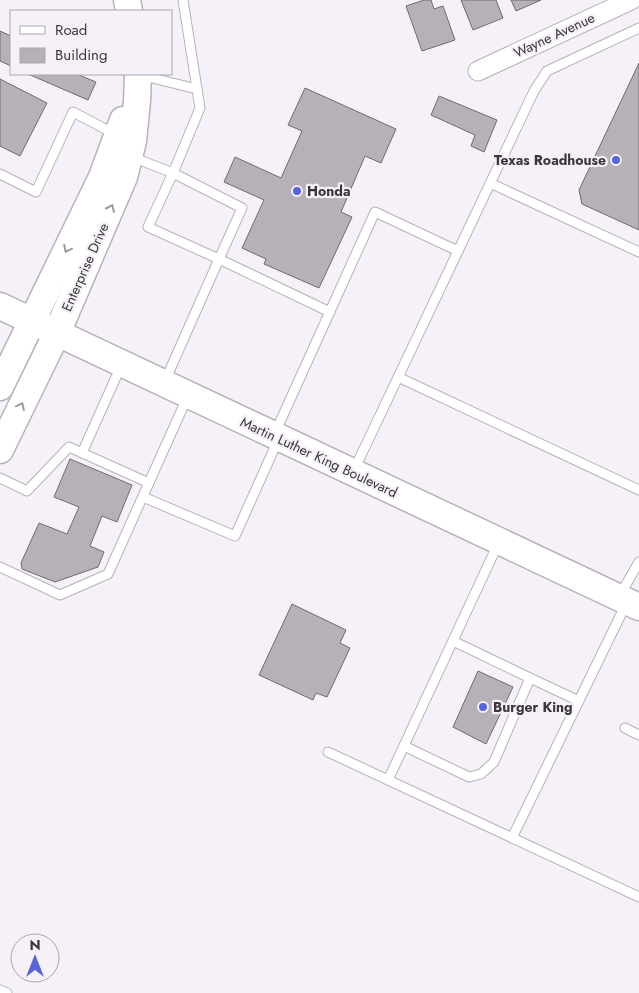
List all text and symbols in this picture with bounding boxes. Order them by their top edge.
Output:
street label: Wayne Avenue [510,7,598,63]
legend [10,10,172,75]
text: Road [55,19,87,41]
text: Building [55,44,107,66]
place label: Texas Roadhouse [494,150,606,170]
marker: Texas Roadhouse [610,154,622,166]
place label: Honda [307,181,351,201]
marker: Honda [291,185,303,197]
one-way arrow [105,204,116,213]
street label: Enterprise Drive [57,220,113,314]
one-way arrow [63,243,73,252]
one-way arrow [15,403,25,412]
street label: Martin Luther King Boulevard [237,412,401,502]
place label: Burger King [493,697,573,717]
marker: Burger King [477,701,489,713]
north arrow [10,933,60,983]
text: N [29,935,41,955]

